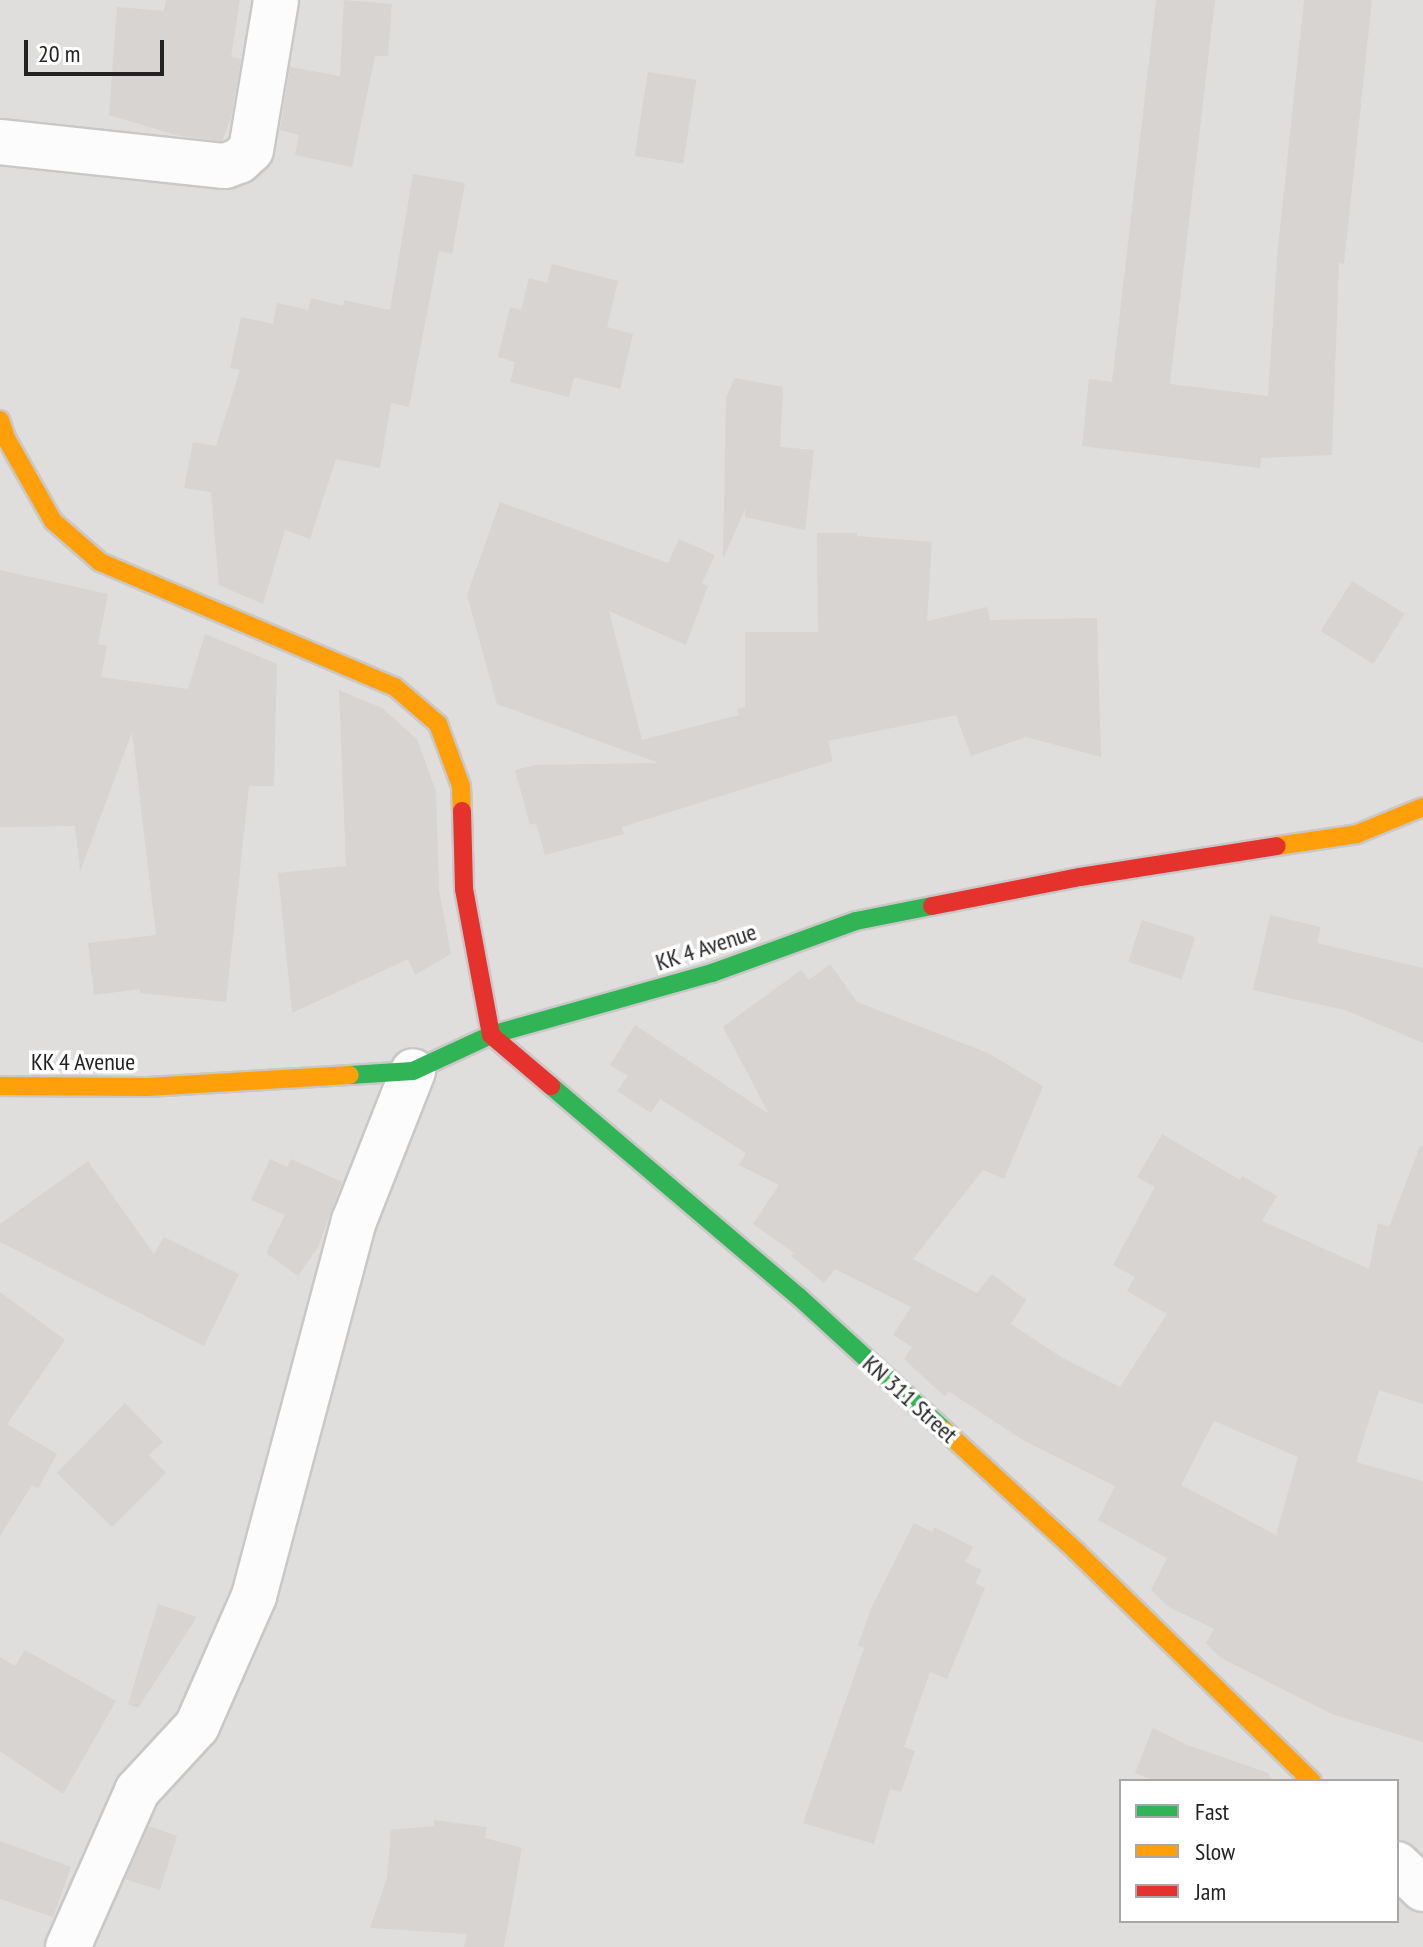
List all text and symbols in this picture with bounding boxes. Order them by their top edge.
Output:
scale bar [28,24,168,74]
text: 20 m [38,38,80,69]
street label: KK 4 Avenue [651,917,761,977]
street label: KK 4 Avenue [30,1048,136,1076]
street label: KN 311 Street [857,1349,963,1449]
legend [1119,1779,1399,1923]
text: Fast [1195,1796,1229,1827]
text: Slow [1195,1836,1235,1867]
text: Jam [1195,1876,1226,1907]

